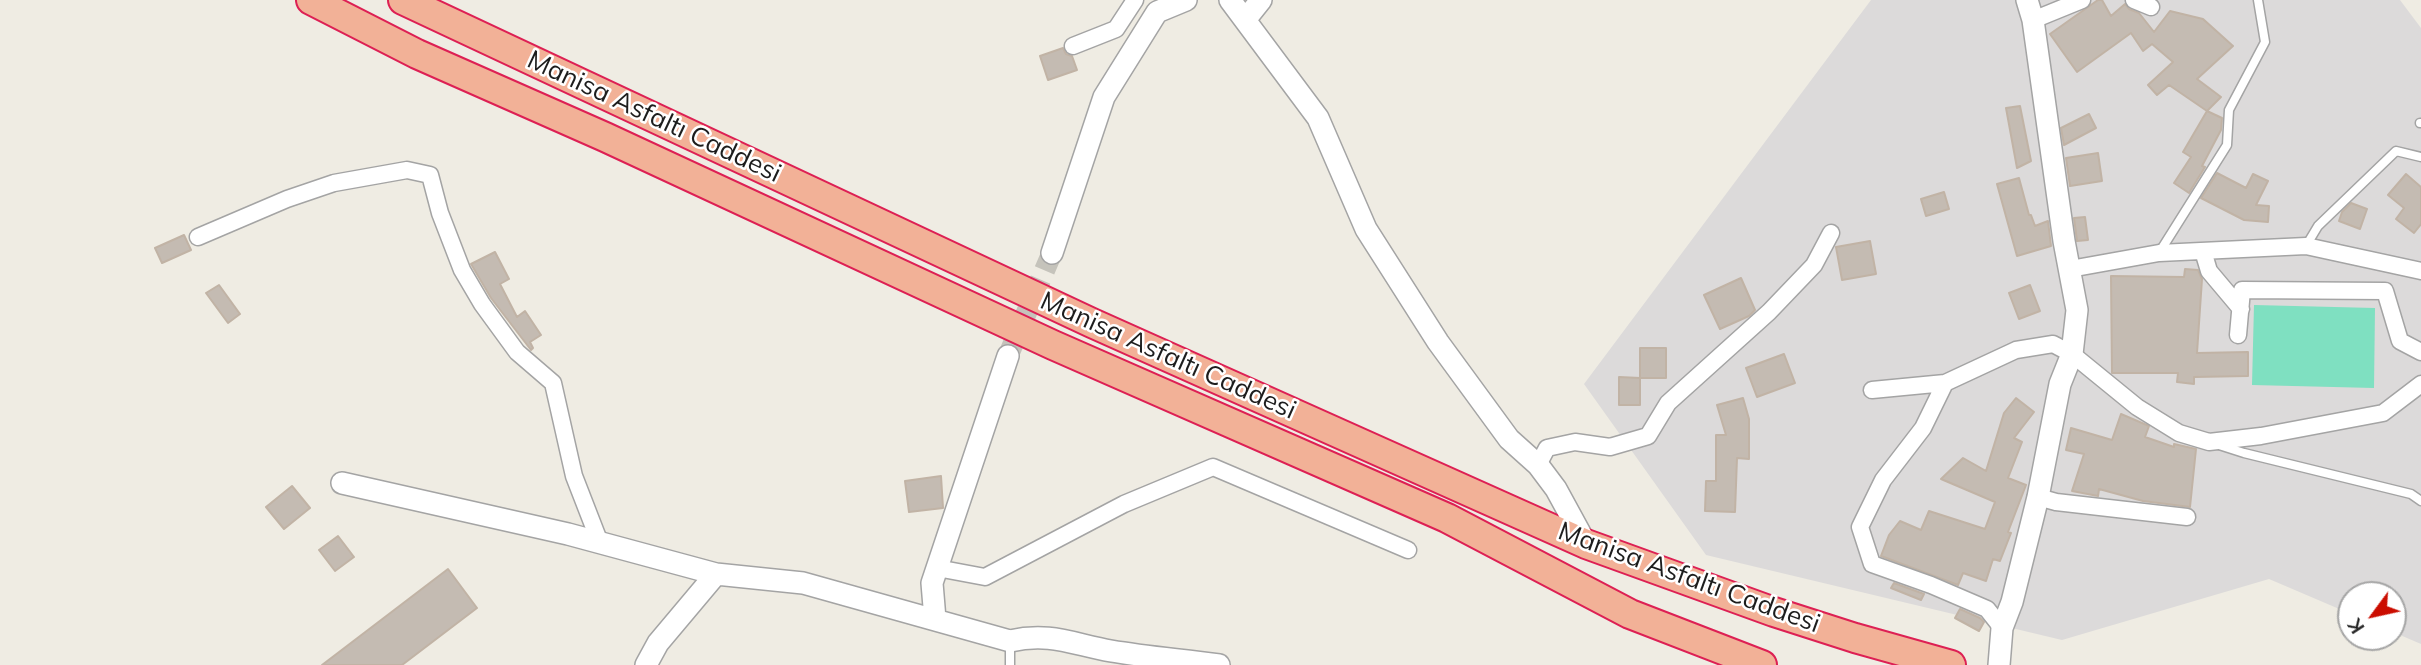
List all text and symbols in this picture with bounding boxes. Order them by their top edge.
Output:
street label: Manisa Asfaltı Caddesi [522,44,786,190]
street label: Manisa Asfaltı Caddesi [1035,286,1301,426]
street label: Manisa Asfaltı Caddesi [1554,516,1824,640]
north arrow [2337,581,2407,651]
text: K [2343,615,2370,638]

